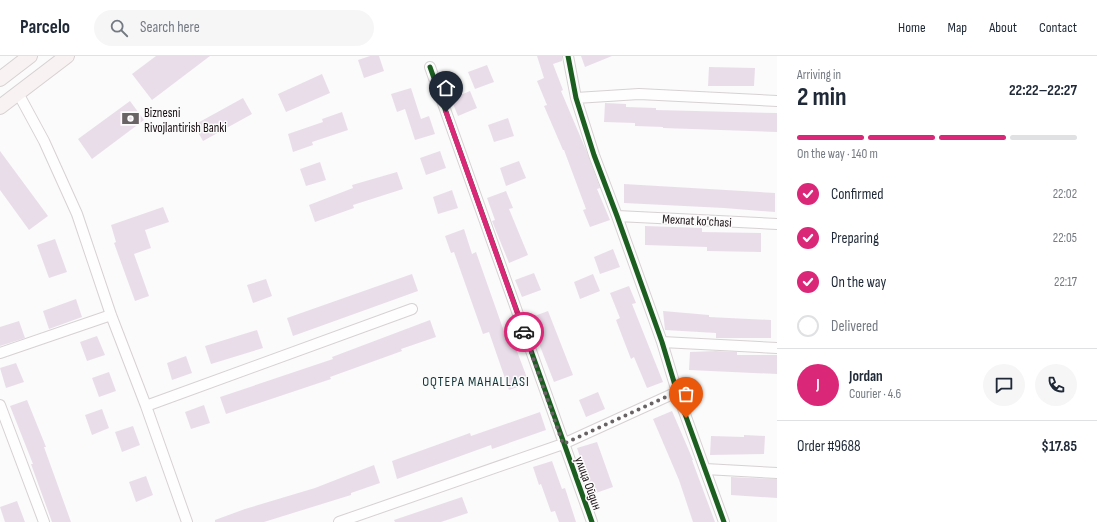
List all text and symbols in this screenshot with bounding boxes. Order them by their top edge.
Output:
search box [94,10,374,46]
text: Parcelo [20,16,70,39]
icon: search [108,17,130,39]
text: Search here [140,18,200,37]
text: Home [898,19,926,36]
text: Map [948,19,967,36]
text: About [989,19,1017,36]
text: Contact [1039,19,1077,36]
text: Arriving in [797,67,841,83]
pin [429,71,463,112]
icon: home [435,77,457,99]
text: 22:22–22:27 [1009,81,1077,100]
text: 2 min [797,82,847,113]
place label: Biznesni Rivojlantirish Banki [144,105,227,136]
bank icon: Biznesni Rivojlantirish Banki [121,109,141,129]
text: On the way · 140 m [797,146,878,162]
icon: check [797,183,819,205]
text: Confirmed [831,185,884,204]
text: 22:02 [1053,186,1077,202]
street label: Mexnat ko'chasi [662,211,732,231]
icon: check [797,227,819,249]
text: Preparing [831,229,879,248]
text: 22:05 [1053,230,1077,246]
icon: check [797,271,819,293]
text: On the way [831,273,886,292]
text: 22:17 [1054,274,1077,290]
courier [504,312,544,352]
text: Delivered [831,317,878,336]
icon: car [513,321,535,343]
button: chat [983,364,1025,406]
button: phone [1035,364,1077,406]
text: Jordan [849,367,883,386]
district label: OQTEPA MAHALLASI [422,373,530,390]
text: J [816,375,820,394]
pin [669,377,703,418]
icon: bag [675,383,697,405]
text: Courier · 4.6 [849,386,901,402]
text: Order #9688 [797,437,861,456]
text: $17.85 [1041,437,1077,456]
street label: улица Ойдин [571,455,605,512]

